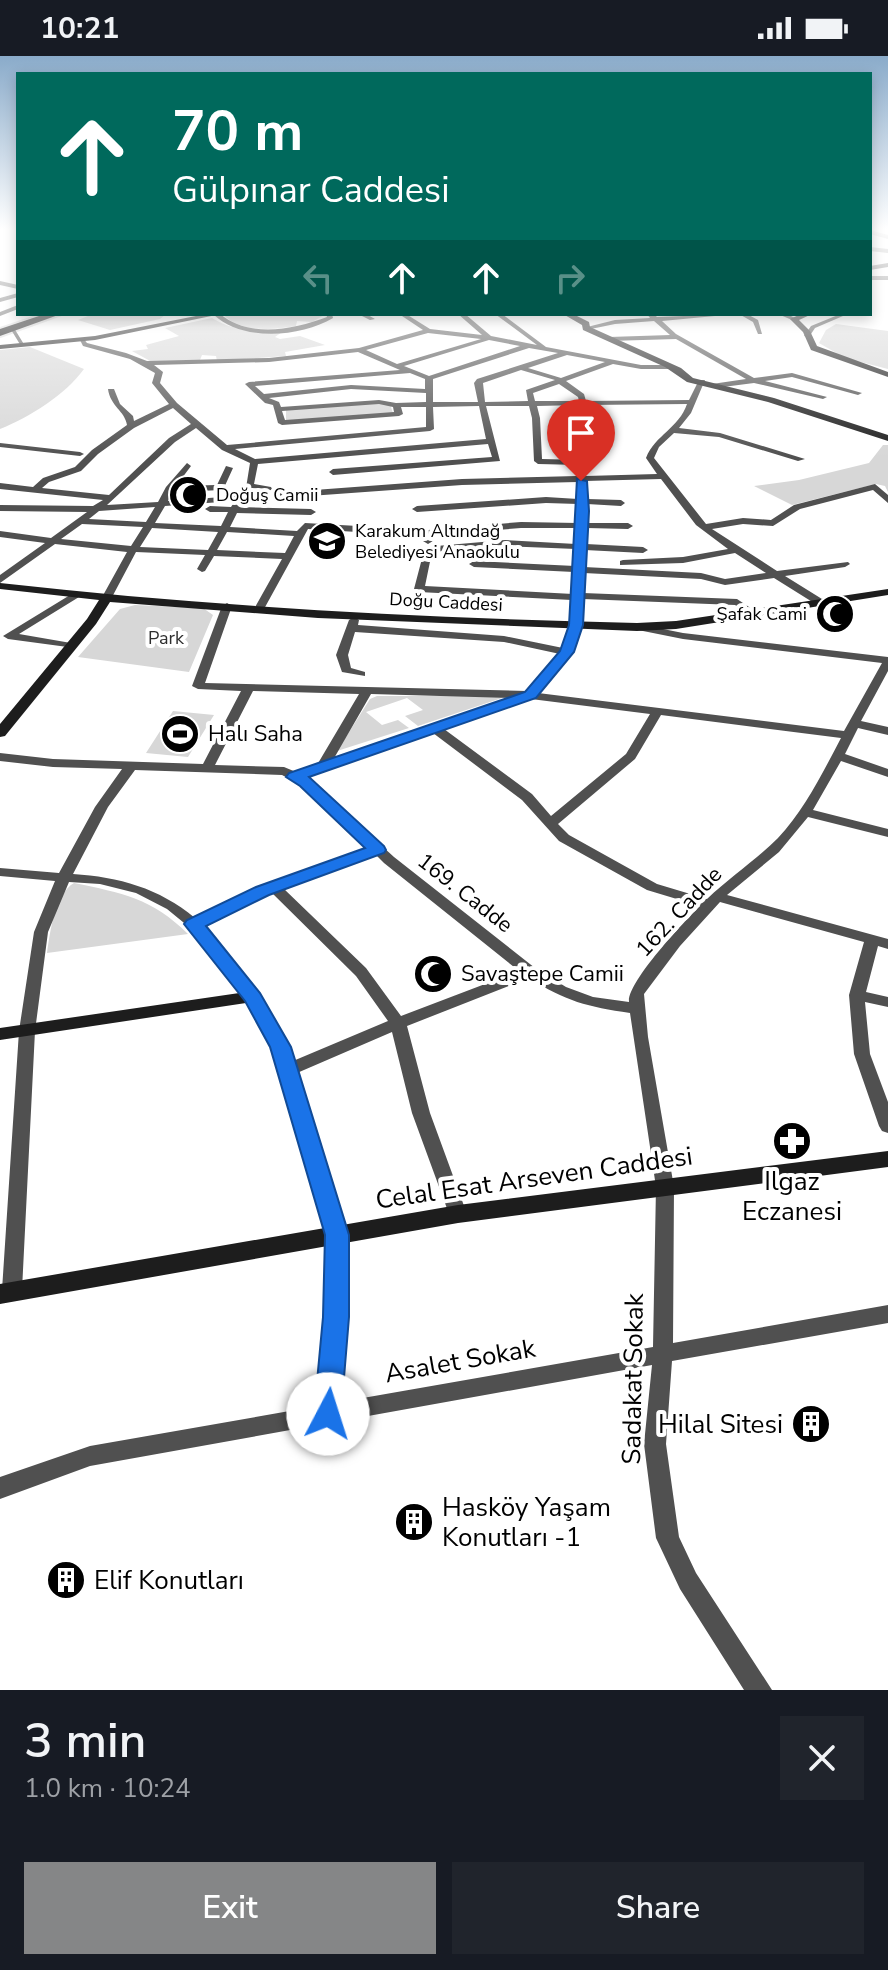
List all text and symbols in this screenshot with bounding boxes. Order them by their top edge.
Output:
text: 10:21 [40,8,119,49]
text: 70 m [172,93,303,170]
icon: ahead [40,104,144,208]
text: Gülpınar Caddesi [172,166,450,215]
icon: left [296,256,340,300]
icon: ahead [380,256,424,300]
icon: ahead [464,256,508,300]
icon: right [548,256,592,300]
pin [547,399,615,481]
icon: arrive [559,411,603,455]
mosque icon: Doğuş Camii [167,474,209,516]
place label: Doğuş Camii [216,483,318,507]
place label: Karakum Altındağ Belediyesi Anaokulu [355,519,520,564]
school or university icon: Karakum Altındağ Belediyesi Anaokulu [306,520,348,562]
street label: Doğu Caddesi [389,587,503,617]
mosque icon: Şafak Cami [814,593,856,635]
place label: Şafak Cami [716,602,807,626]
park label: Park [148,626,185,650]
sports icon: Halı Saha [159,713,201,755]
place label: Halı Saha [208,719,303,749]
street label: 169. Cadde [411,846,519,940]
street label: 162. Cadde [629,860,729,964]
mosque icon: Savaştepe Camii [412,953,454,995]
place label: Savaştepe Camii [461,959,624,989]
pharmacy icon: Ilgaz Eczanesi [771,1120,813,1162]
street label: Celal Esat Arseven Caddesi [373,1138,695,1218]
place label: Ilgaz Eczanesi [742,1164,842,1229]
street label: Sadakat Sokak [614,1292,652,1465]
street label: Asalet Sokak [382,1330,539,1391]
position arrow [286,1372,370,1456]
building icon: Hilal Sitesi [790,1403,832,1445]
place label: Hilal Sitesi [658,1407,783,1442]
place label: Hasköy Yaşam Konutları -1 [442,1490,611,1555]
building icon: Hasköy Yaşam Konutları -1 [393,1501,435,1543]
building icon: Elif Konutları [45,1559,87,1601]
place label: Elif Konutları [94,1563,244,1598]
text: 3 min [24,1708,146,1774]
button: close [780,1716,864,1800]
text: 1.0 km · 10:24 [24,1771,191,1806]
button: Exit [24,1862,436,1954]
button: Share [452,1862,864,1954]

